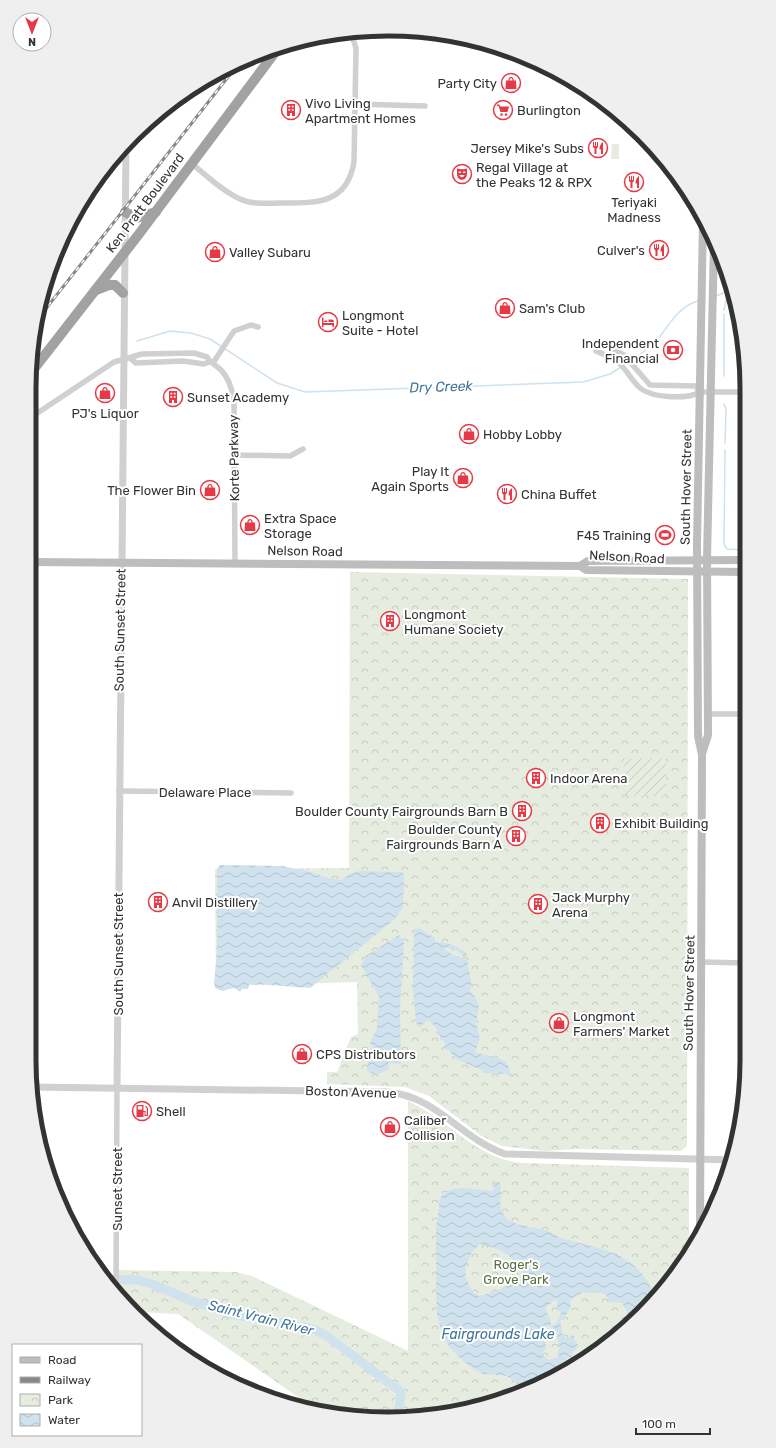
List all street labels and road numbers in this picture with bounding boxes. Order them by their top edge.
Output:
street label: Ken Pratt Boulevard [103,150,187,256]
street label: Korte Parkway [226,414,242,502]
street label: South Hover Street [677,429,695,545]
street label: Nelson Road [267,543,343,559]
street label: Nelson Road [589,548,665,566]
street label: South Sunset Street [111,568,129,692]
street label: Delaware Place [159,785,251,800]
street label: South Sunset Street [111,892,126,1016]
street label: South Hover Street [680,935,698,1051]
street label: Boston Avenue [305,1083,397,1101]
street label: Sunset Street [110,1147,125,1231]

